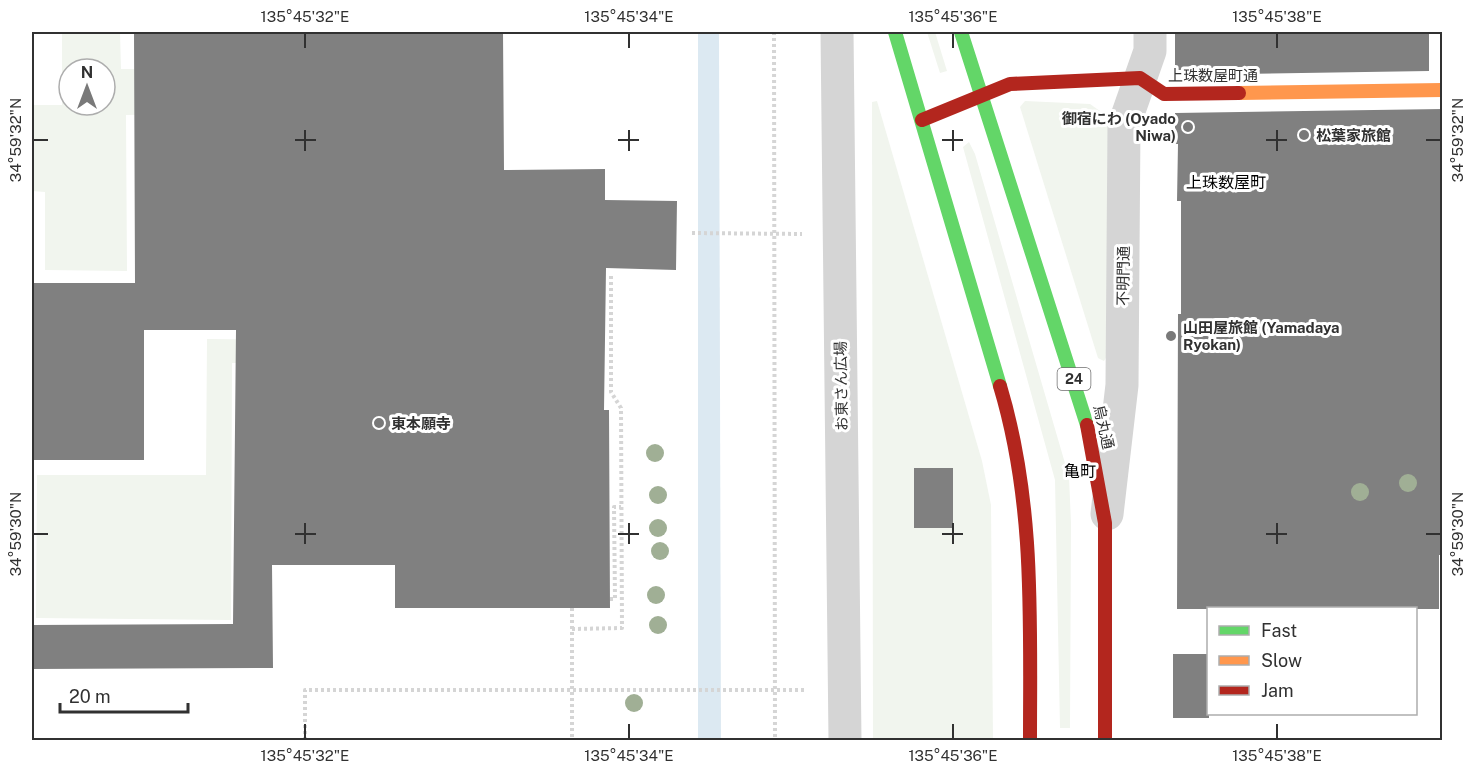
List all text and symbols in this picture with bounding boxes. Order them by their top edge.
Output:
text: 135°45'32"E [261,8,349,25]
text: 135°45'34"E [584,8,674,25]
text: 135°45'36"E [908,8,998,25]
text: 135°45'38"E [1232,8,1322,25]
north arrow [57,57,117,117]
text: N [81,63,93,82]
street label: 上珠数屋町通 [1168,67,1258,84]
text: 34°59'32"N [7,98,24,182]
text: 34°59'32"N [1449,98,1466,182]
place label: 御宿にわ (Oyado Niwa) [1062,110,1176,144]
marker: 御宿にわ (Oyado Niwa) [1181,120,1195,134]
place label: 松葉家旅館 [1316,127,1391,144]
marker: 松葉家旅館 [1297,128,1311,142]
district label: 上珠数屋町 [1186,173,1266,192]
street label: 不明門通 [1114,246,1132,306]
place label: 山田屋旅館 (Yamadaya Ryokan) [1183,319,1340,353]
marker: 山田屋旅館 (Yamadaya Ryokan) [1164,329,1178,343]
street label: お東さん広場 [832,341,850,431]
road number: 24 [1058,368,1090,390]
street label: 烏丸通 [1091,403,1117,451]
place label: 東本願寺 [391,415,451,432]
marker: 東本願寺 [372,416,386,430]
district label: 亀町 [1064,462,1096,481]
text: 34°59'30"N [7,492,24,576]
text: 34°59'30"N [1449,492,1466,576]
legend [1207,607,1417,715]
text: Fast [1261,620,1297,641]
text: Slow [1261,650,1302,671]
scale bar [60,676,188,714]
text: Jam [1261,680,1294,701]
text: 20 m [69,686,111,707]
text: 135°45'32"E [261,747,349,764]
text: 135°45'34"E [584,747,674,764]
text: 135°45'36"E [908,747,998,764]
text: 135°45'38"E [1232,747,1322,764]

